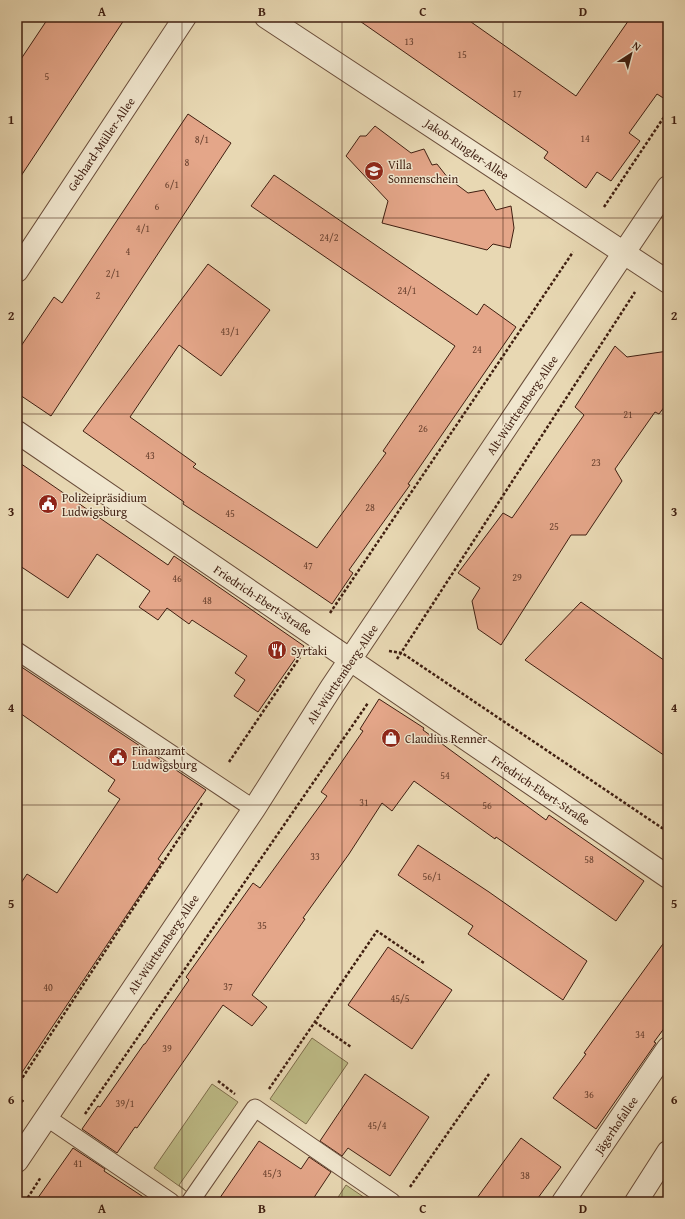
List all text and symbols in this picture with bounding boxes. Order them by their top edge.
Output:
text: A [98,2,107,21]
text: B [258,2,266,21]
text: C [419,2,427,21]
text: D [579,2,587,21]
house number: 13 [404,34,414,49]
north arrow [611,34,651,74]
text: N [629,37,645,55]
house number: 15 [457,47,467,62]
house number: 5 [45,69,50,84]
house number: 17 [512,86,522,101]
street label: Gebhard-Müller-Allee [63,93,139,194]
text: 1 [8,110,14,129]
text: 1 [671,110,677,129]
street label: Jakob-Ringler-Allee [420,113,513,184]
house number: 14 [580,131,590,146]
house number: 8/1 [195,132,209,147]
house number: 8 [185,155,190,170]
place label: Villa Sonnenschein [388,156,458,187]
school or university icon: Villa Sonnenschein [363,160,385,182]
house number: 6/1 [165,177,179,192]
house number: 6 [155,199,160,214]
house number: 4/1 [136,221,150,236]
house number: 24/2 [319,230,339,245]
house number: 4 [126,244,131,259]
house number: 2/1 [106,266,120,281]
house number: 24/1 [397,283,417,298]
house number: 2 [96,288,101,303]
text: 2 [8,306,15,325]
text: 2 [671,306,678,325]
house number: 43/1 [220,324,240,339]
house number: 24 [472,342,482,357]
street label: Alt-Württemberg-Allee [482,352,562,458]
house number: 21 [623,407,633,422]
house number: 26 [418,421,428,436]
house number: 43 [145,448,155,463]
house number: 23 [591,455,601,470]
place label: Polizeipräsidium Ludwigsburg [62,489,147,520]
public building icon: Polizeipräsidium Ludwigsburg [37,493,59,515]
house number: 28 [365,500,375,515]
text: 3 [8,502,14,521]
text: 3 [671,502,677,521]
house number: 45 [225,506,235,521]
house number: 25 [549,519,559,534]
house number: 47 [303,558,313,573]
street label: Friedrich-Ebert-Straße [211,561,316,639]
house number: 29 [512,570,522,585]
house number: 46 [172,571,182,586]
house number: 48 [202,593,212,608]
street label: Alt-Württemberg-Allee [302,621,382,727]
restaurant icon: Syrtaki [266,639,288,661]
place label: Syrtaki [291,642,328,659]
text: 4 [8,698,15,717]
text: 4 [671,698,678,717]
shop icon: Claudius Renner [380,727,402,749]
place label: Claudius Renner [405,730,487,747]
place label: Finanzamt Ludwigsburg [132,742,197,773]
public building icon: Finanzamt Ludwigsburg [107,746,129,768]
street label: Friedrich-Ebert-Straße [489,751,594,829]
house number: 54 [440,768,450,783]
house number: 31 [359,795,369,810]
house number: 56 [482,798,492,813]
house number: 33 [310,849,320,864]
house number: 58 [584,852,594,867]
house number: 56/1 [422,869,442,884]
street label: Alt-Württemberg-Allee [123,891,203,997]
text: 5 [8,894,15,913]
text: 5 [671,894,678,913]
house number: 35 [257,918,267,933]
house number: 37 [223,979,233,994]
house number: 40 [43,980,53,995]
house number: 45/5 [390,991,410,1006]
house number: 34 [635,1027,645,1042]
house number: 39 [162,1041,172,1056]
house number: 36 [584,1087,594,1102]
text: 6 [8,1090,15,1109]
text: 6 [671,1090,678,1109]
street label: Jägerhofallee [589,1092,642,1159]
house number: 39/1 [115,1096,135,1111]
house number: 45/4 [367,1118,387,1133]
house number: 41 [73,1156,83,1171]
house number: 45/3 [262,1166,282,1181]
house number: 38 [520,1168,530,1183]
text: A [98,1199,107,1218]
text: B [258,1199,266,1218]
text: C [419,1199,427,1218]
text: D [579,1199,587,1218]

